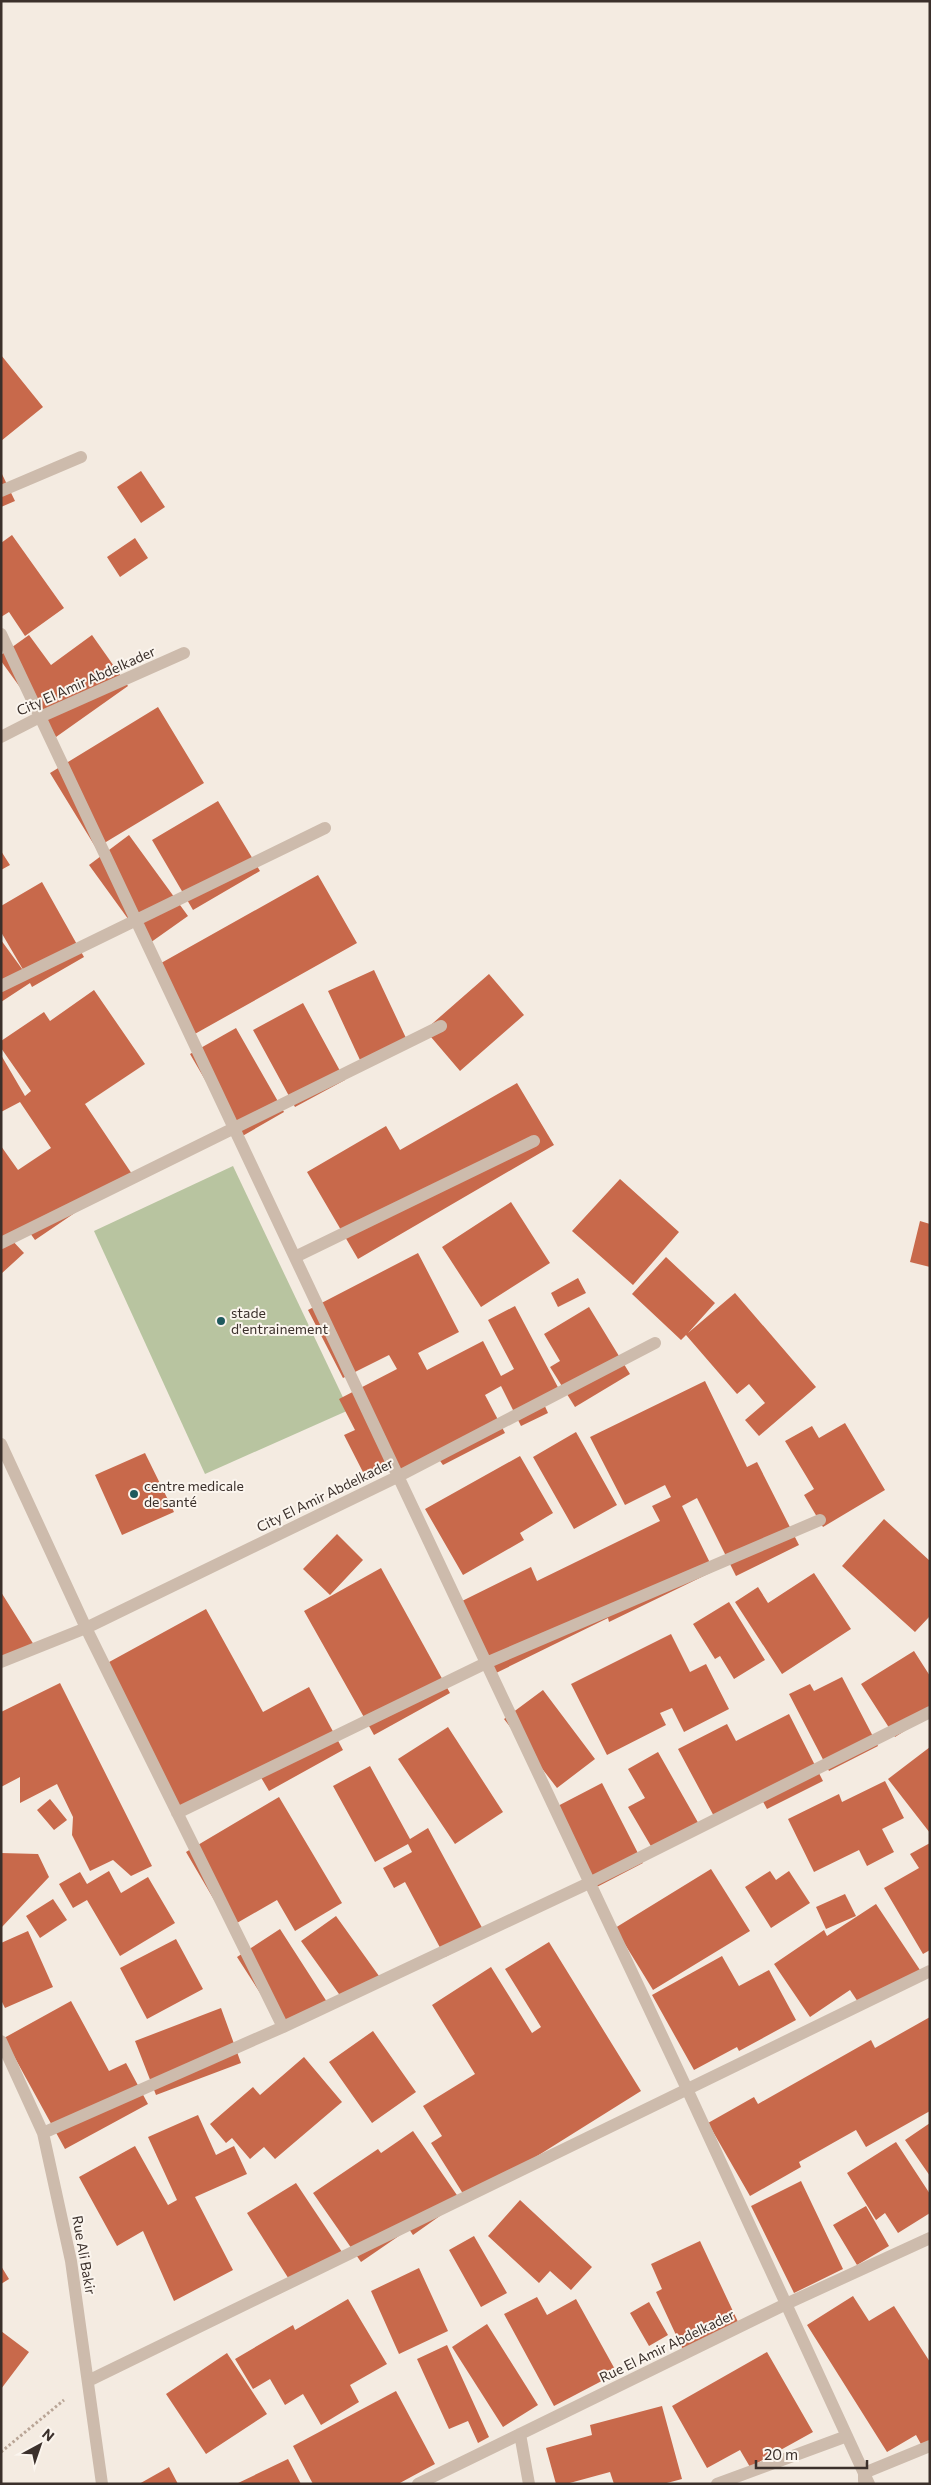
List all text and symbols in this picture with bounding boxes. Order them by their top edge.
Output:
street label: City El Amir Abdelkader [14,642,158,719]
place label: stade d'entrainement [231,1304,328,1337]
marker: stade d'entrainement [215,1315,227,1327]
street label: City El Amir Abdelkader [254,1454,396,1535]
place label: centre medicale de santé [144,1477,244,1510]
marker: centre medicale de santé [128,1488,140,1500]
street label: Rue Ali Bakir [69,2214,100,2296]
street label: Rue El Amir Abdelkader [596,2305,738,2386]
north arrow [15,2420,65,2470]
text: N [39,2425,58,2445]
scale bar [756,2438,867,2470]
text: 20 m [764,2445,798,2463]

